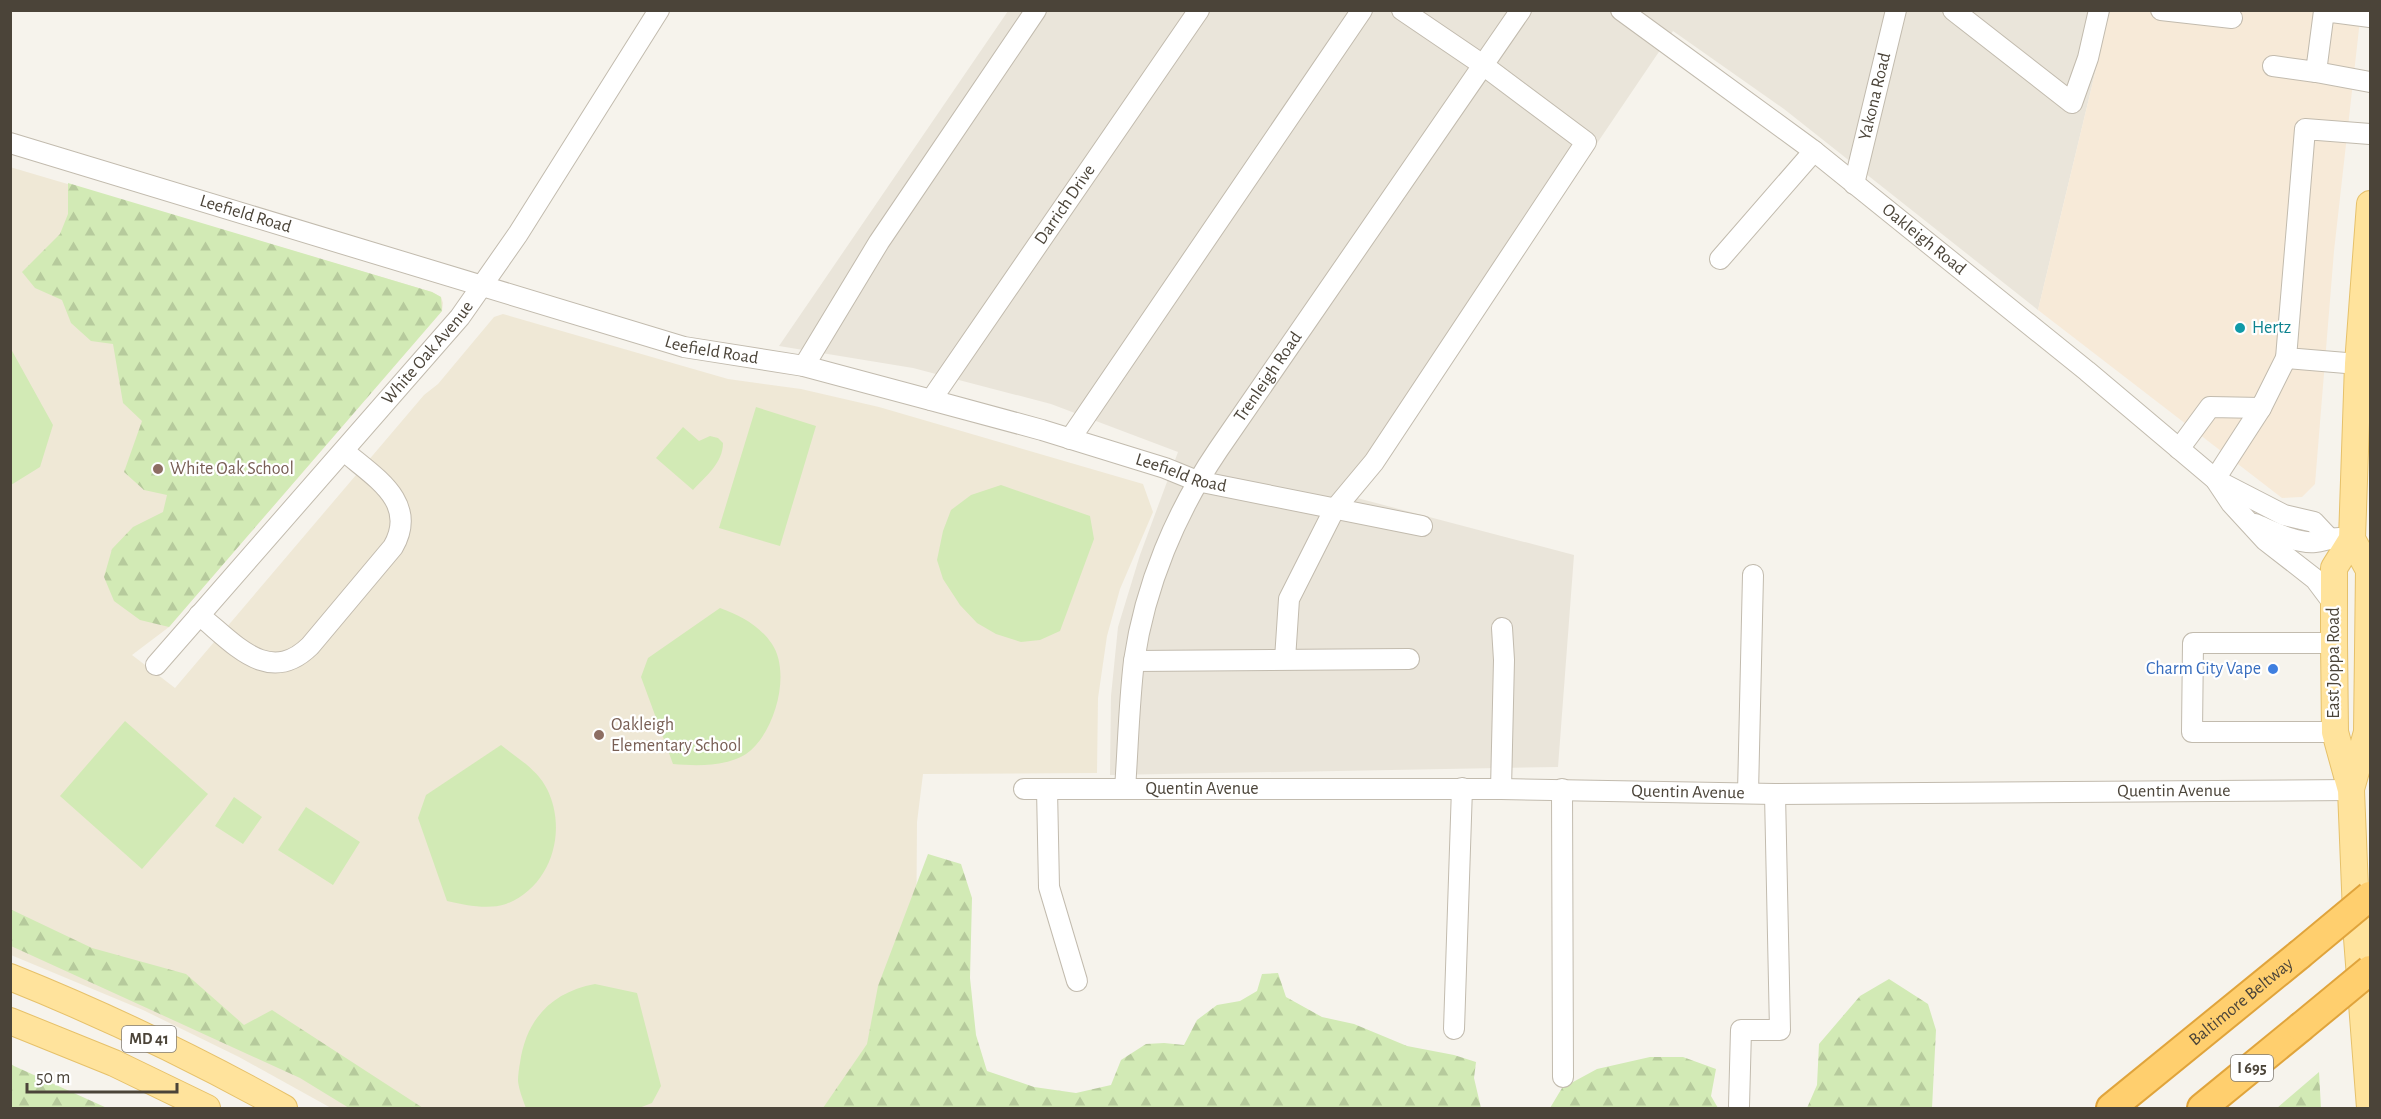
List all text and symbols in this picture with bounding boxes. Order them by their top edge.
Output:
street label: Yakona Road [1856,51,1894,142]
street label: Darrich Drive [1032,161,1099,248]
street label: Leefield Road [197,192,293,237]
street label: Oakleigh Road [1878,200,1969,278]
street label: White Oak Avenue [379,298,477,408]
place label: Hertz [2252,319,2291,337]
marker: Hertz [2233,321,2247,335]
street label: Trenleigh Road [1231,329,1306,425]
street label: Leefield Road [663,333,760,368]
street label: Leefield Road [1133,450,1228,496]
place label: White Oak School [170,460,294,478]
marker: White Oak School [151,462,165,476]
street label: East Joppa Road [2325,607,2343,719]
place label: Charm City Vape [2146,660,2261,678]
marker: Charm City Vape [2266,662,2280,676]
place label: Oakleigh Elementary School [611,716,742,755]
marker: Oakleigh Elementary School [592,728,606,742]
street label: Quentin Avenue [1145,780,1259,798]
street label: Quentin Avenue [1631,782,1745,802]
street label: Quentin Avenue [2117,782,2231,801]
street label: Baltimore Beltway [2186,954,2297,1049]
road number: MD 41 [122,1026,176,1052]
road number: I 695 [2231,1055,2273,1081]
scale bar [27,1056,177,1094]
text: 50 m [36,1069,70,1087]

